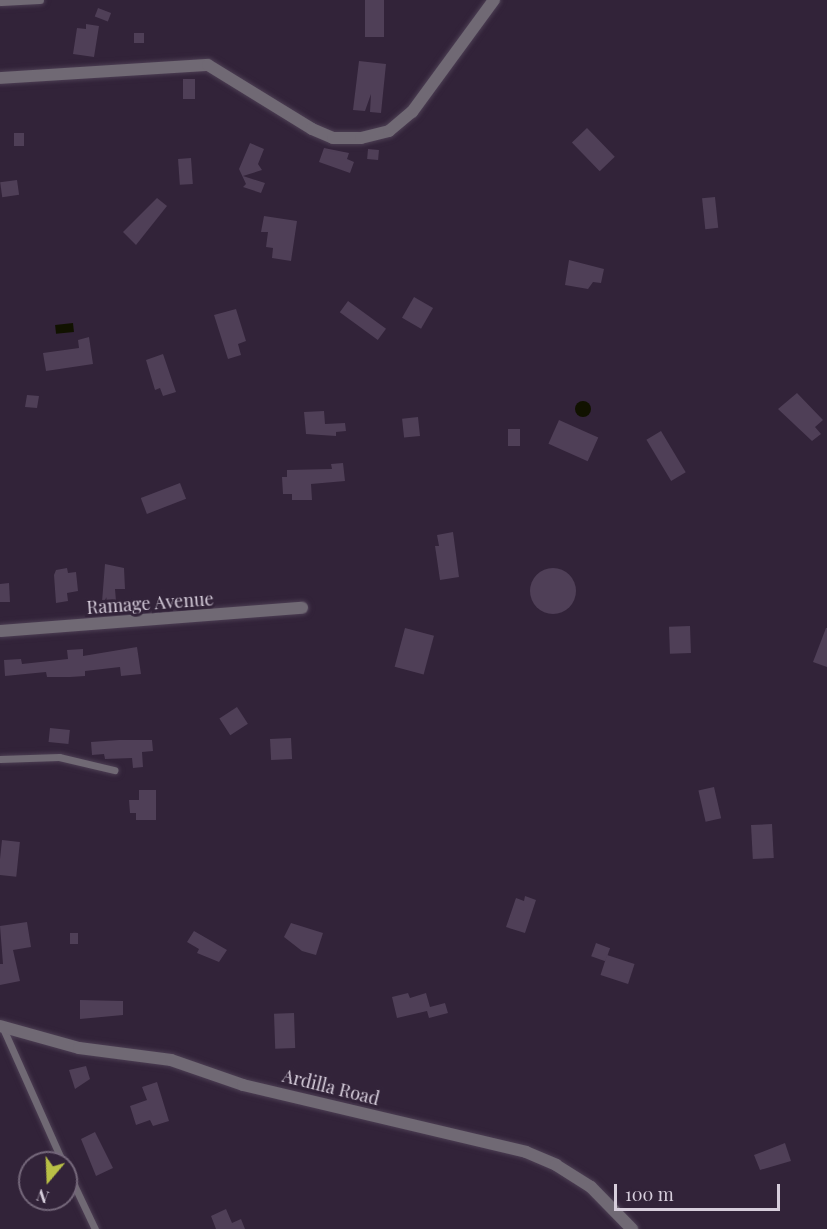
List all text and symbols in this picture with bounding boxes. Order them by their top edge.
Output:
street label: Ramage Avenue [85,588,215,618]
street label: Ardilla Road [280,1064,382,1110]
north arrow [18,1151,78,1211]
scale bar [617,1172,784,1210]
text: 100 m [625,1182,674,1206]
text: N [34,1185,52,1208]

